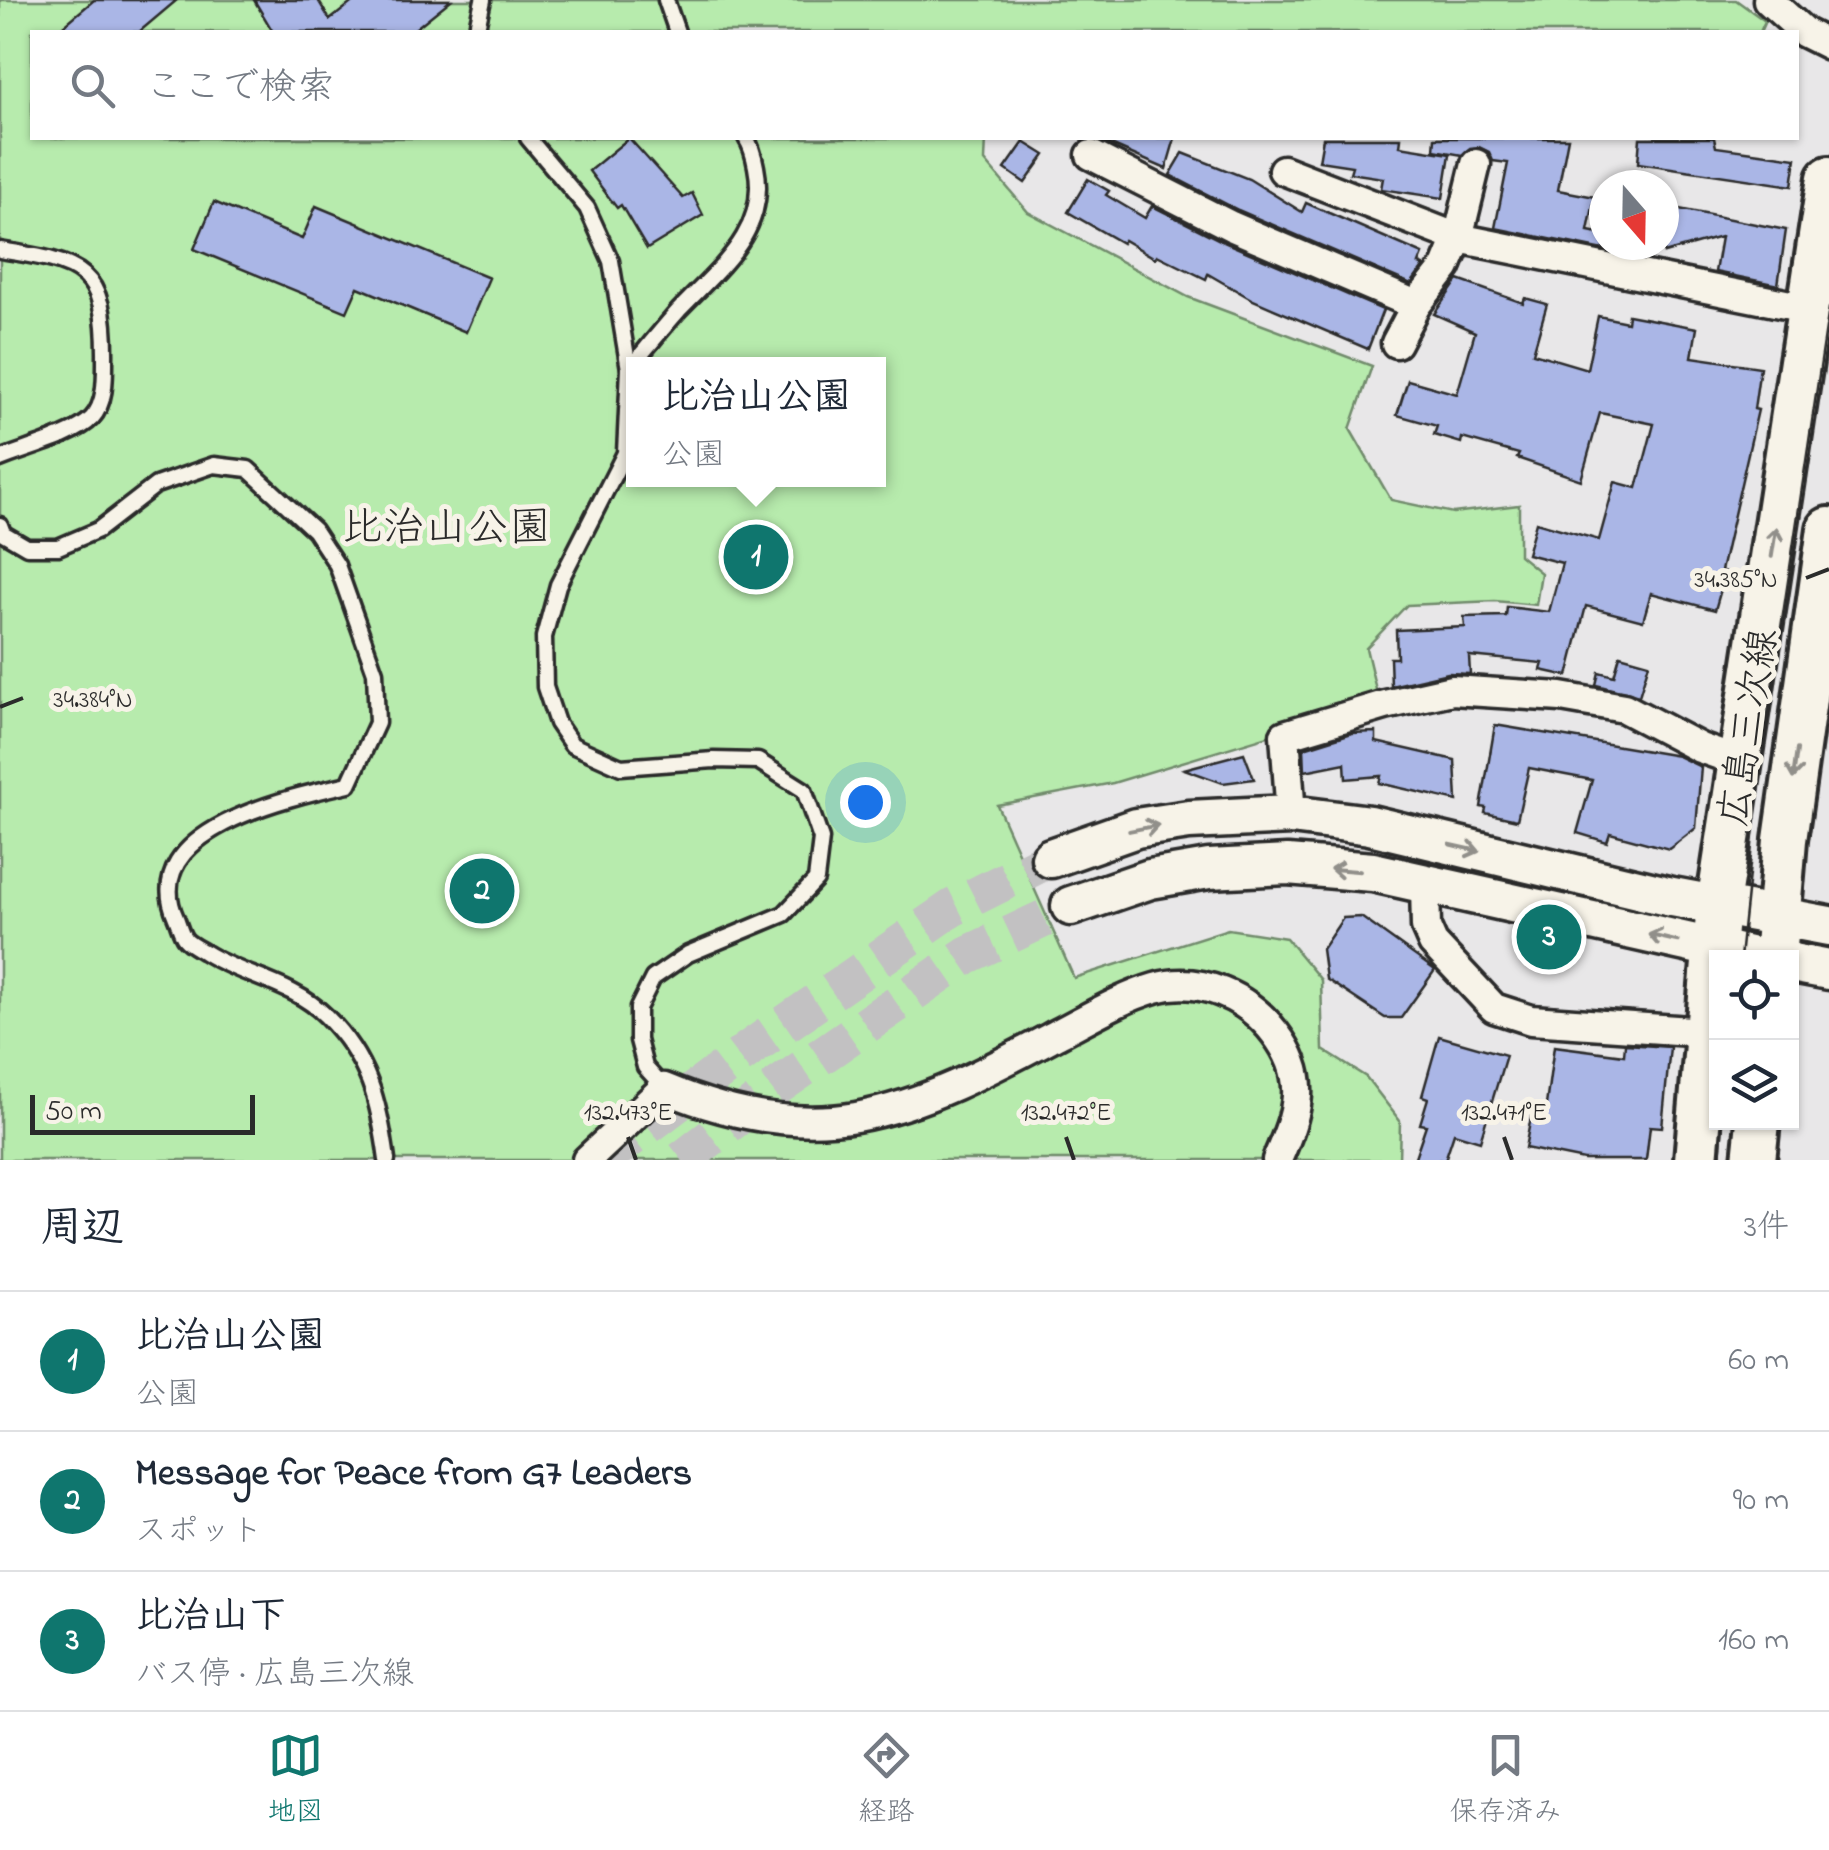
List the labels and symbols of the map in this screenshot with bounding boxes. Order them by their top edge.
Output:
north arrow [1589,170,1679,260]
district label: 比治山公園 [341,499,551,560]
pin: 1 [724,520,788,594]
one-way arrow [1766,526,1784,558]
text: 34.385°N [1694,563,1778,599]
street label: 広島三次線 [1706,624,1795,831]
text: 34.384°N [53,683,133,719]
one-way arrow [1786,747,1804,780]
your location [840,777,891,828]
one-way arrow [1127,817,1159,836]
one-way arrow [1448,840,1480,858]
pin: 2 [450,854,514,928]
one-way arrow [1330,860,1362,879]
pin: 3 [1516,900,1582,974]
one-way arrow [1648,928,1680,946]
scale bar [30,1090,255,1134]
text: 132.473°E [584,1096,672,1132]
text: 132.472°E [1021,1096,1111,1132]
text: 132.471°E [1461,1096,1547,1132]

